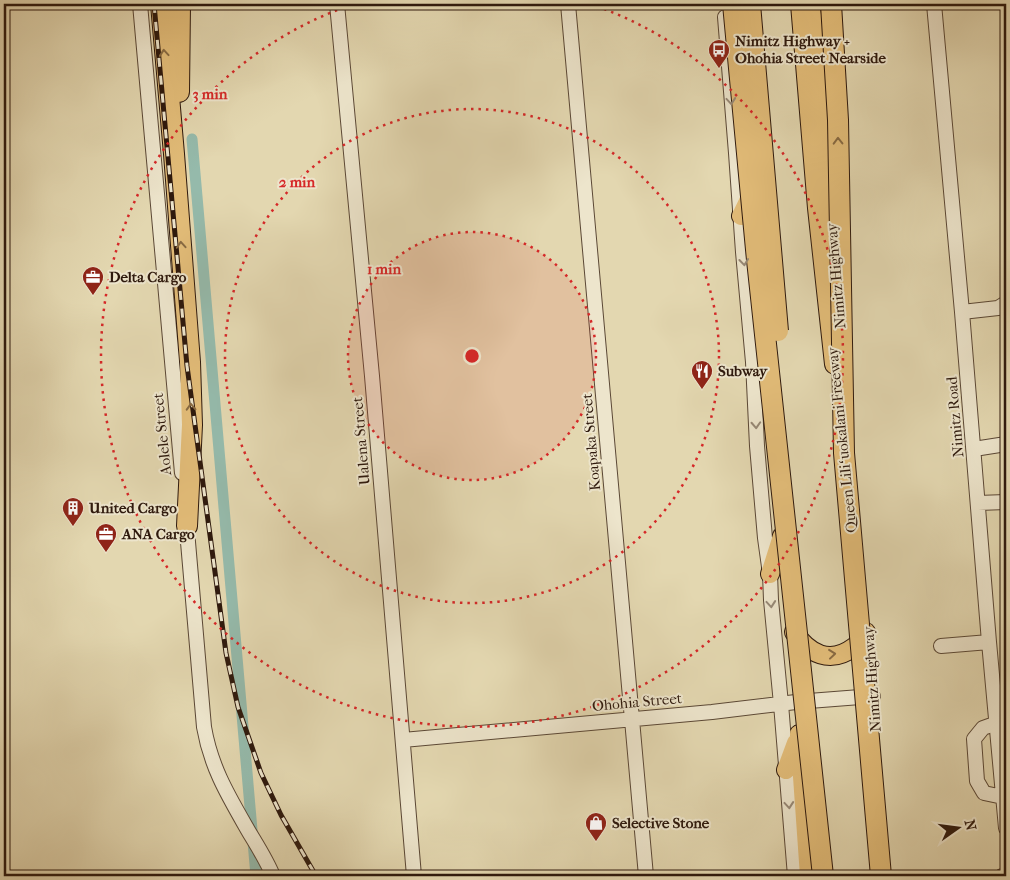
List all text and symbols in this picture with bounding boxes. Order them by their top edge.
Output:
place label: Nimitz Highway + Ohohia Street Nearside [735,32,886,67]
bus stop icon: Nimitz Highway + Ohohia Street Nearside [707,38,731,69]
one-way arrow [159,49,170,57]
text: 3 min [193,85,228,103]
one-way arrow [725,97,736,105]
one-way arrow [833,137,844,145]
text: 2 min [279,173,316,191]
street label: Nimitz Highway [822,222,850,329]
one-way arrow [176,241,187,249]
one-way arrow [738,259,749,267]
text: 1 min [367,260,401,278]
office icon: Delta Cargo [81,265,105,296]
place label: Delta Cargo [109,268,187,286]
street label: Queen Liliʻuokalani Freeway [823,345,861,534]
centre of rings [463,347,481,365]
restaurant icon: Subway [690,359,714,390]
place label: Subway [718,362,768,380]
street label: Nimitz Road [942,375,967,458]
street label: Aolele Street [149,391,175,477]
street label: Koapaka Street [578,392,604,491]
street label: Ualena Street [348,395,374,486]
one-way arrow [186,403,196,411]
one-way arrow [750,421,761,429]
building icon: United Cargo [61,496,85,527]
place label: United Cargo [88,499,177,517]
office icon: ANA Cargo [94,522,118,553]
place label: ANA Cargo [121,525,195,543]
one-way arrow [766,600,777,608]
street label: Nimitz Highway [859,625,885,732]
one-way arrow [829,649,837,660]
street label: Ohohia Street [591,689,683,715]
one-way arrow [784,801,795,809]
north arrow [932,802,982,852]
shop icon: Selective Stone [584,811,608,842]
place label: Selective Stone [612,814,710,832]
text: N [961,818,980,833]

